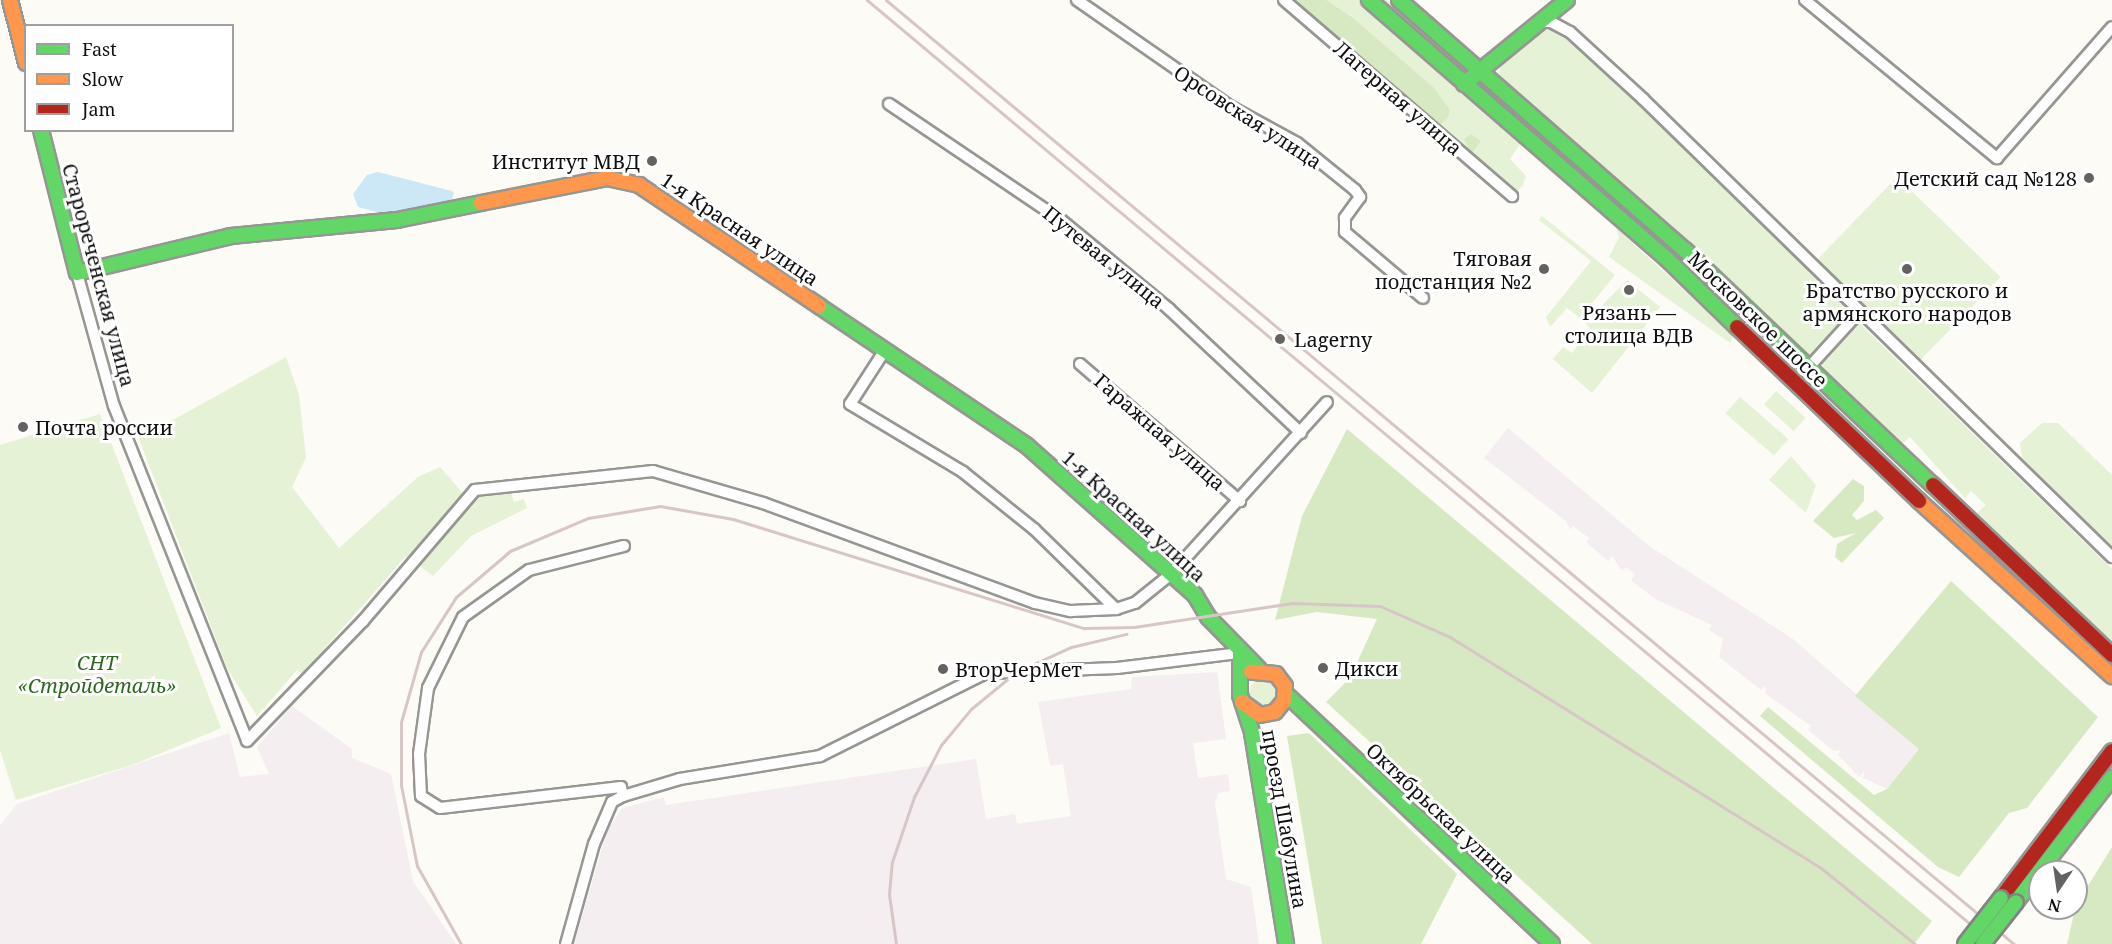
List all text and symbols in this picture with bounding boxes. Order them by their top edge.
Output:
legend [24,24,234,132]
street label: Лагерная улица [1329,36,1467,160]
text: Fast [82,37,117,61]
street label: Орсовская улица [1170,60,1326,174]
text: Slow [82,67,123,91]
text: Jam [82,97,116,121]
place label: Институт МВД [492,149,640,173]
marker: Институт МВД [645,154,659,168]
street label: Старореченская улица [58,161,140,389]
place label: Детский сад №128 [1894,166,2077,190]
street label: 1-я Красная улица [657,167,823,291]
marker: Детский сад №128 [2082,171,2096,185]
street label: Путевая улица [1038,201,1170,313]
place label: Тяговая подстанция №2 [1375,246,1532,293]
street label: Московское шоссе [1683,246,1833,392]
marker: Тяговая подстанция №2 [1537,262,1551,276]
marker: Братство русского и армянского народов [1900,262,1914,276]
place label: Братство русского и армянского народов [1803,278,2011,325]
marker: Рязань — столица ВДВ [1622,283,1636,297]
place label: Рязань — столица ВДВ [1565,300,1693,347]
place label: Lagerny [1294,327,1372,351]
marker: Lagerny [1271,330,1289,348]
street label: Гаражная улица [1090,369,1230,495]
place label: Почта россии [35,415,173,439]
marker: Почта россии [16,420,30,434]
street label: 1-я Красная улица [1057,445,1211,587]
park label: СНТ «Стройдеталь» [17,651,177,698]
place label: Дикси [1335,656,1399,680]
place label: ВторЧерМет [955,657,1082,681]
marker: Дикси [1316,661,1330,675]
marker: ВторЧерМет [936,662,950,676]
street label: проезд Шабулина [1257,727,1313,911]
street label: Октябрьская улица [1361,738,1521,888]
north arrow [2028,860,2088,920]
text: N [2046,893,2063,918]

